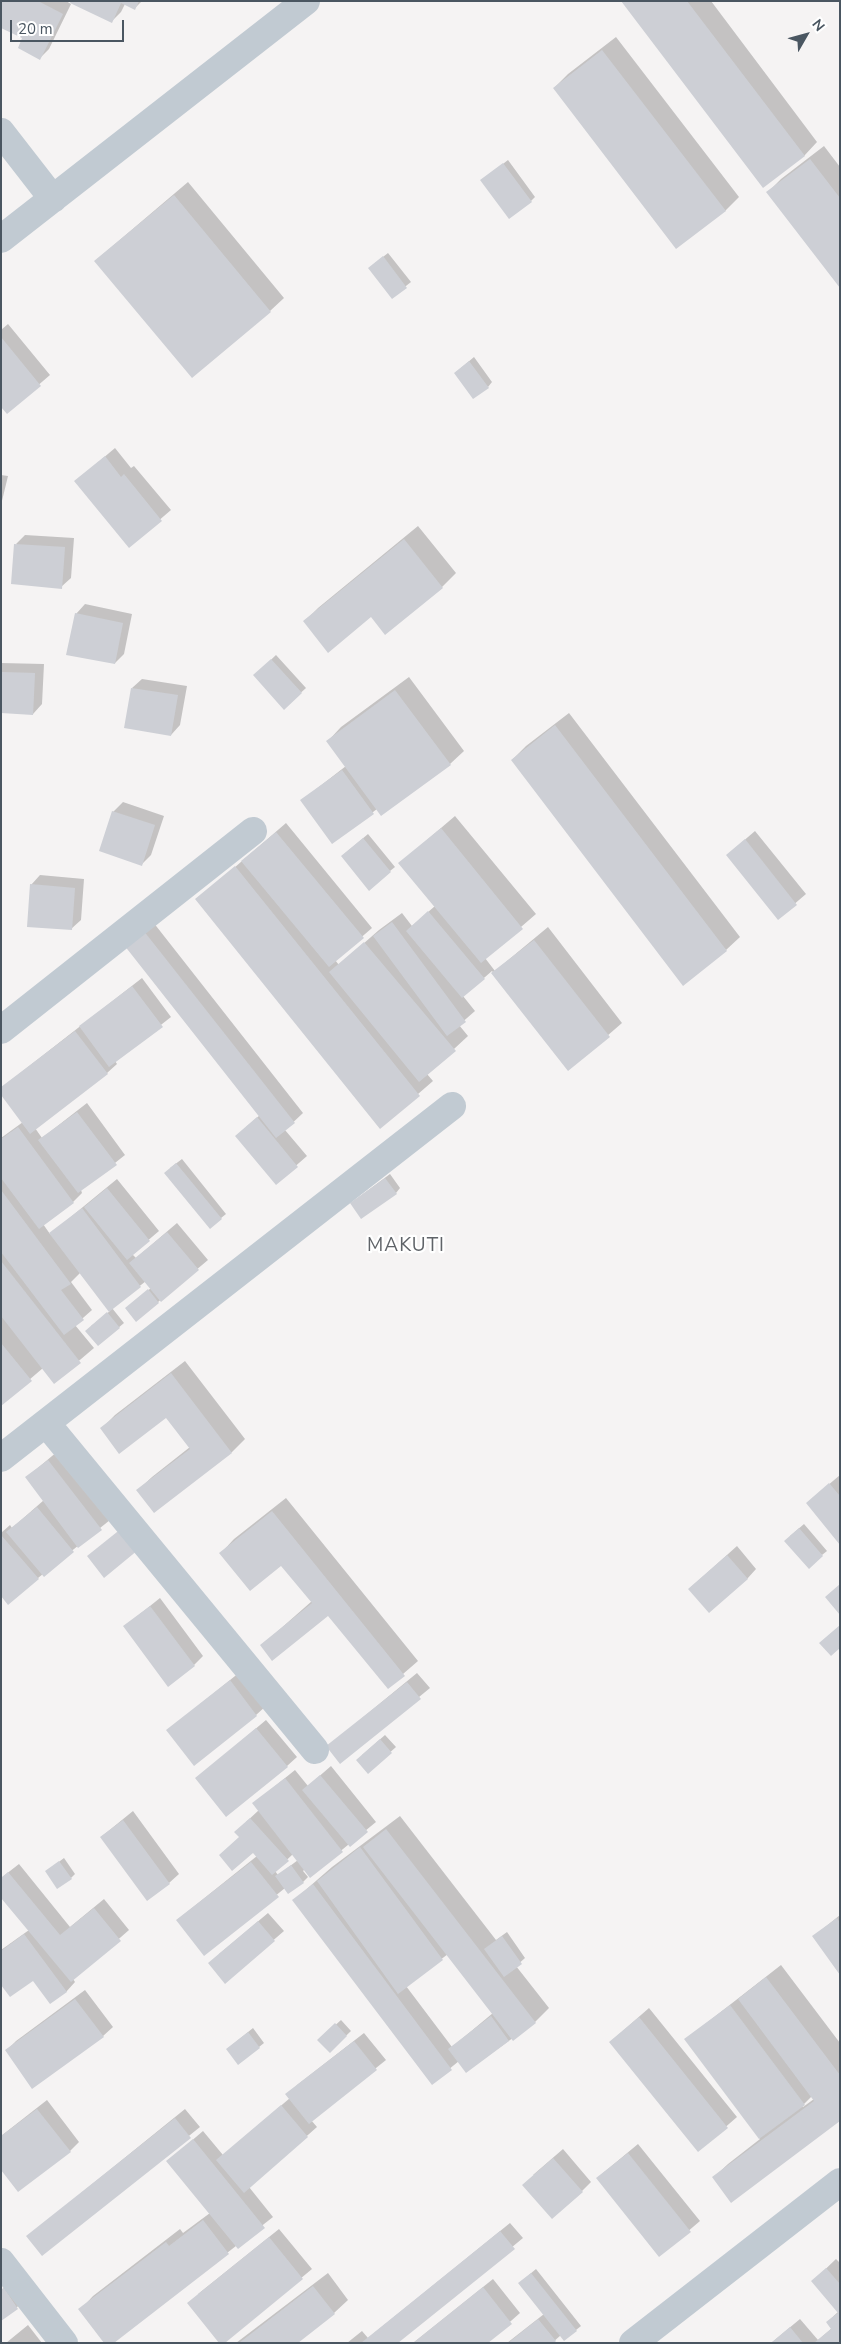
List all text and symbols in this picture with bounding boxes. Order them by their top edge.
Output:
scale bar [12,10,126,42]
north arrow [781,10,831,60]
text: N [807,15,829,35]
text: 20 m [18,19,53,39]
district label: MAKUTI [366,1235,446,1257]

